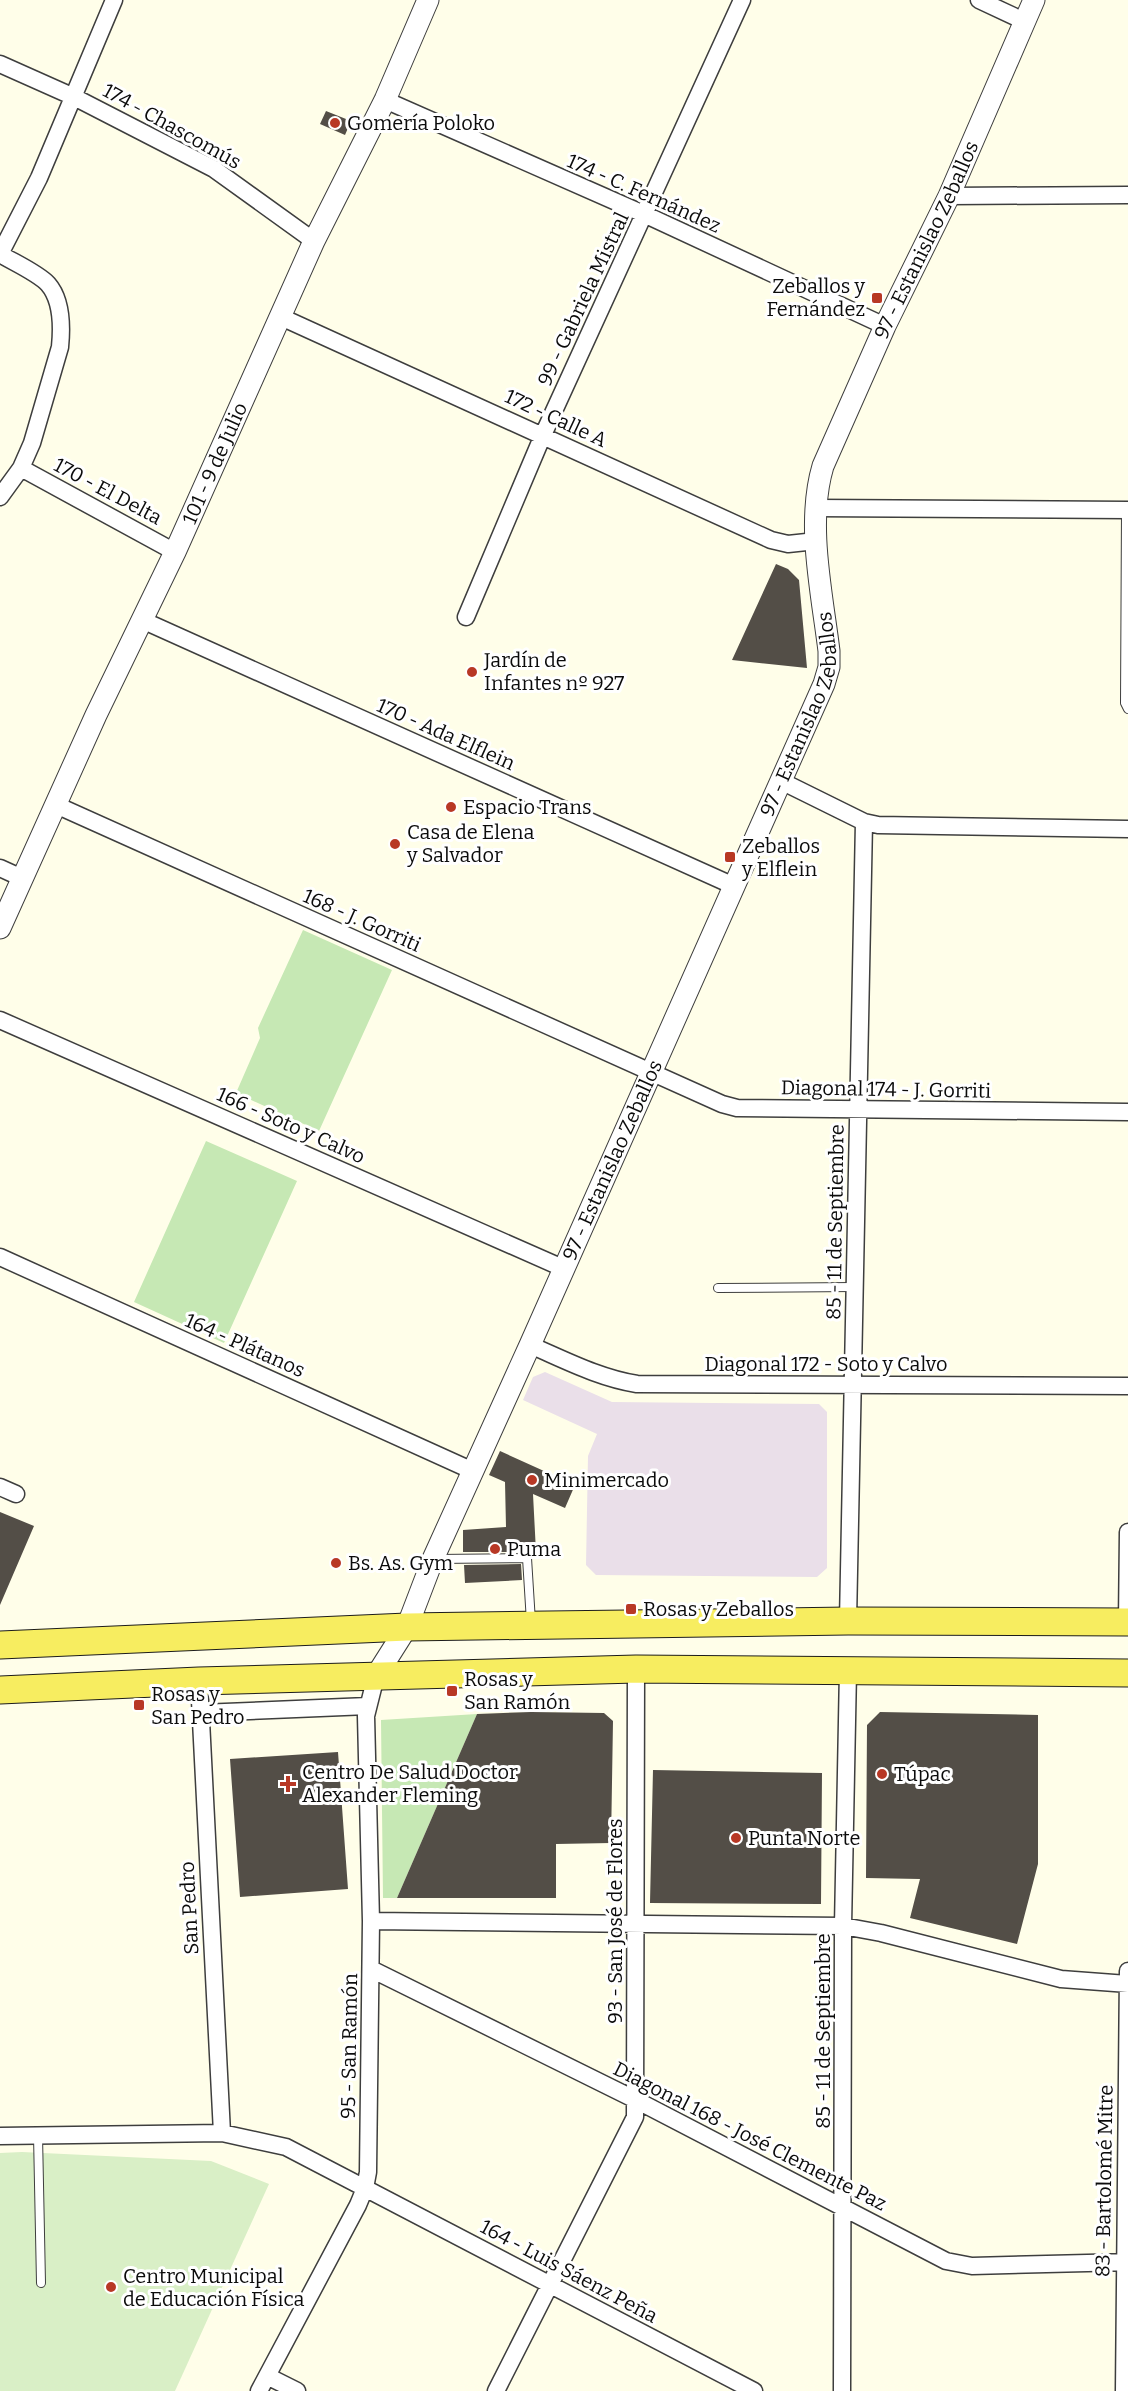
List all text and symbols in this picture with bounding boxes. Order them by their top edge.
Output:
street label: 174 - Chascomús [99,78,245,174]
place label: Gomería Poloko [347,111,495,135]
marker: Gomería Poloko [328,116,342,130]
street label: 97 - Estanislao Zeballos [869,137,983,343]
street label: 174 - C. Fernández [563,148,725,238]
street label: 99 - Gabriela Mistral [532,208,634,390]
place label: Zeballos y Fernández [766,274,865,321]
marker: Zeballos y Fernández [870,291,884,305]
street label: 172 - Calle A [501,384,612,452]
street label: 101 - 9 de Julio [177,399,252,528]
street label: 170 - El Delta [50,453,166,529]
street label: 97 - Estanislao Zeballos [755,610,841,820]
place label: Jardín de Infantes nº 927 [483,648,624,695]
marker: Jardín de Infantes nº 927 [465,665,479,679]
street label: 170 - Ada Elflein [373,693,519,775]
place label: Espacio Trans [463,795,592,819]
marker: Espacio Trans [444,800,458,814]
place label: Casa de Elena y Salvador [406,820,535,867]
place label: Zeballos y Elflein [741,834,820,881]
marker: Casa de Elena y Salvador [388,837,402,851]
marker: Zeballos y Elflein [723,850,737,864]
street label: 168 - J. Gorriti [299,883,425,957]
street label: 97 - Estanislao Zeballos [557,1056,667,1264]
street label: Diagonal 174 - J. Gorriti [781,1075,991,1103]
street label: 166 - Soto y Calvo [213,1082,369,1168]
street label: 85 - 11 de Septiembre [821,1124,849,1320]
street label: 164 - Plátanos [181,1308,309,1382]
street label: Diagonal 172 - Soto y Calvo [704,1352,948,1376]
place label: Minimercado [544,1468,669,1492]
marker: Minimercado [525,1473,539,1487]
place label: Puma [507,1537,561,1561]
marker: Puma [488,1542,502,1556]
place label: Bs. As. Gym [348,1551,453,1575]
marker: Bs. As. Gym [329,1556,343,1570]
place label: Rosas y Zeballos [643,1597,794,1621]
marker: Rosas y Zeballos [624,1602,638,1616]
place label: Rosas y San Ramón [464,1667,570,1714]
place label: Rosas y San Pedro [151,1682,244,1729]
marker: Rosas y San Ramón [445,1684,459,1698]
marker: Rosas y San Pedro [132,1698,146,1712]
place label: Centro De Salud Doctor Alexander Fleming [302,1760,518,1807]
place label: Túpac [894,1762,951,1786]
marker: Túpac [875,1767,889,1781]
marker: Centro De Salud Doctor Alexander Fleming [279,1775,297,1793]
street label: 93 - San José de Flores [603,1818,627,2024]
place label: Punta Norte [748,1826,860,1850]
marker: Punta Norte [729,1831,743,1845]
street label: San Pedro [175,1861,203,1955]
street label: 85 - 11 de Septiembre [811,1933,835,2129]
street label: 95 - San Ramón [336,1973,362,2119]
street label: Diagonal 168 - José Clemente Paz [609,2056,891,2216]
street label: 83 - Bartolomé Mitre [1090,2085,1118,2277]
street label: 164 - Luis Sáenz Peña [476,2214,662,2328]
place label: Centro Municipal de Educación Física [123,2264,304,2311]
marker: Centro Municipal de Educación Física [104,2280,118,2294]

